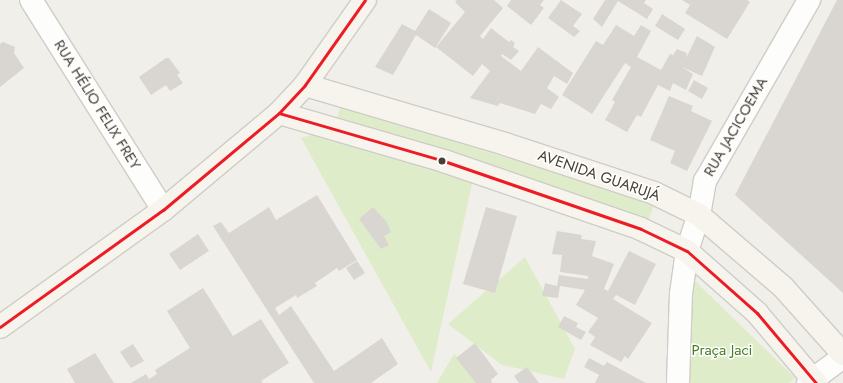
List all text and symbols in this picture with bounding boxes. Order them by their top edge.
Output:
street label: RUA HÉLIO FELIX FREY [50,37,144,173]
street label: RUA JACICOEMA [700,74,772,180]
street label: AVENIDA GUARUJÁ [535,147,663,205]
unlabelled marker [437,156,447,166]
park label: Praça Jaci [691,342,753,360]

